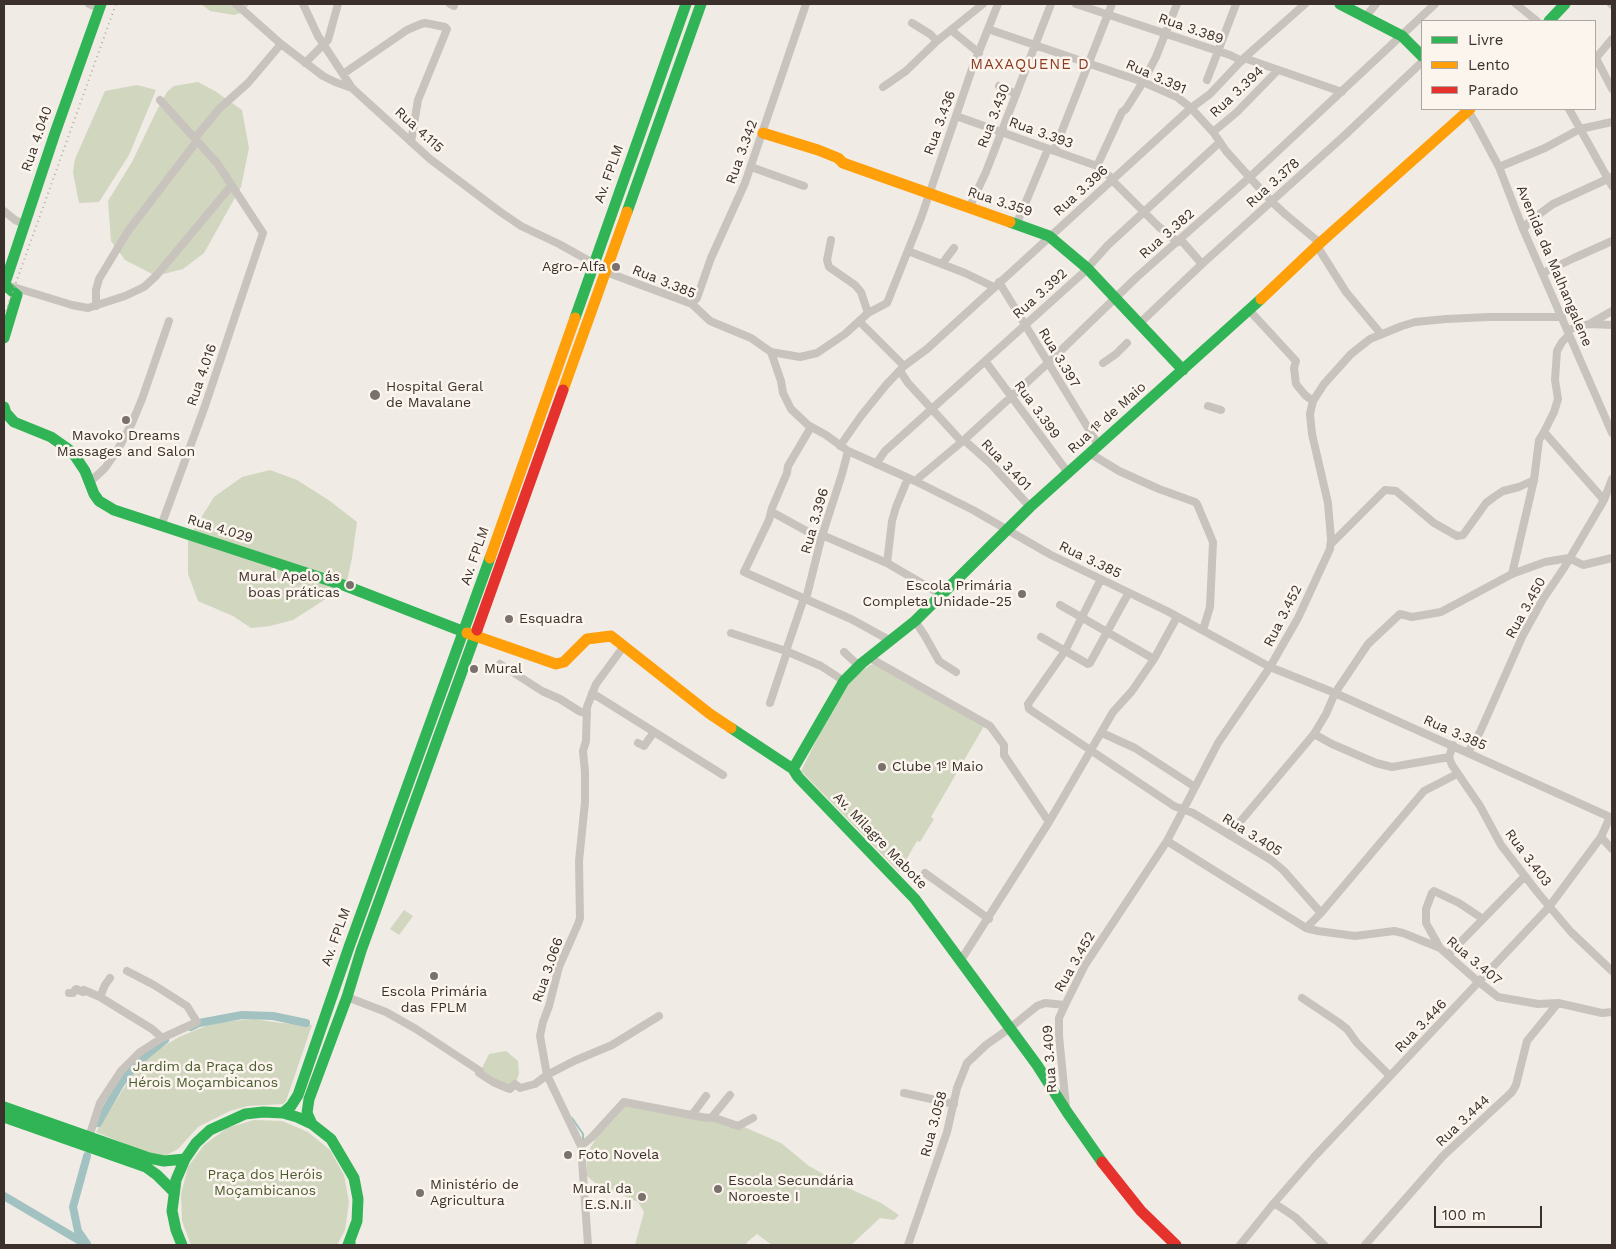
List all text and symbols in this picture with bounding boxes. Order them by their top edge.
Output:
street label: Rua 3.389 [1156,10,1226,48]
legend [1421,20,1596,110]
text: Livre [1468,31,1503,49]
district label: MAXAQUENE D [969,56,1091,74]
street label: Rua 3.391 [1123,56,1189,98]
text: Lento [1468,56,1510,74]
street label: Rua 3.394 [1207,63,1267,121]
street label: Rua 3.430 [974,81,1014,151]
text: Parado [1468,81,1518,99]
street label: Rua 3.436 [921,88,959,158]
street label: Rua 4.040 [18,104,56,174]
street label: Rua 4.115 [391,104,447,156]
street label: Rua 3.393 [1007,114,1075,152]
street label: Rua 3.342 [723,118,761,186]
street label: Av. FPLM [591,143,627,205]
street label: Rua 3.378 [1243,155,1303,211]
street label: Rua 3.396 [1050,162,1112,220]
street label: Avenida da Malhangalene [1512,183,1596,349]
street label: Rua 3.359 [965,184,1035,220]
street label: Rua 3.382 [1136,206,1198,262]
place label: Agro-Alfa [542,259,606,275]
marker: Agro-Alfa [610,261,622,273]
street label: Rua 3.385 [630,262,698,302]
street label: Rua 3.392 [1009,265,1071,323]
street label: Rua 3.397 [1035,325,1083,391]
street label: Rua 4.016 [183,342,221,408]
street label: Rua 3.399 [1010,378,1064,442]
place label: Hospital Geral de Mavalane [386,379,483,412]
street label: Rua 1º de Maio [1064,379,1150,457]
marker: Hospital Geral de Mavalane [368,388,382,402]
marker: Mavoko Dreams Massages and Salon [120,414,132,426]
place label: Mavoko Dreams Massages and Salon [57,428,195,461]
street label: Rua 3.401 [977,436,1035,494]
street label: Rua 3.396 [798,486,832,556]
street label: Rua 4.029 [185,511,255,547]
street label: Av. FPLM [457,524,493,588]
street label: Rua 3.385 [1056,538,1124,582]
place label: Mural Apelo ás boas práticas [238,569,340,602]
street label: Rua 3.450 [1502,574,1550,642]
place label: Escola Primária Completa Unidade-25 [862,578,1012,610]
marker: Mural Apelo ás boas práticas [344,579,356,591]
street label: Rua 3.452 [1260,582,1306,650]
marker: Escola Primária Completa Unidade-25 [1016,588,1028,600]
place label: Esquadra [519,611,583,627]
marker: Esquadra [503,613,515,625]
place label: Mural [484,661,522,677]
marker: Mural [468,663,480,675]
street label: Rua 3.385 [1421,712,1489,754]
place label: Clube 1º Maio [892,759,983,775]
marker: Clube 1º Maio [876,761,888,773]
street label: Av. Milagre Mabote [830,789,930,893]
street label: Rua 3.405 [1219,810,1285,860]
street label: Rua 3.403 [1501,826,1555,890]
street label: Av. FPLM [318,906,354,968]
street label: Rua 3.452 [1051,929,1099,995]
street label: Rua 3.407 [1443,933,1505,989]
street label: Rua 3.066 [529,935,567,1005]
marker: Escola Primária das FPLM [428,970,440,982]
place label: Escola Primária das FPLM [381,984,487,1016]
street label: Rua 3.446 [1391,996,1451,1056]
street label: Rua 3.409 [1039,1024,1061,1094]
park label: Jardim da Praça dos Hérois Moçambicanos [128,1059,278,1092]
street label: Rua 3.058 [917,1089,951,1159]
street label: Rua 3.444 [1432,1092,1494,1150]
place label: Foto Novela [578,1147,659,1163]
marker: Foto Novela [562,1149,574,1161]
park label: Praça dos Heróis Moçambicanos [207,1167,323,1200]
place label: Escola Secundária Noroeste I [728,1173,854,1206]
place label: Ministério de Agricultura [430,1177,519,1210]
place label: Mural da E.S.N.II [572,1181,632,1214]
marker: Escola Secundária Noroeste I [712,1183,724,1195]
marker: Ministério de Agricultura [414,1187,426,1199]
marker: Mural da E.S.N.II [636,1191,648,1203]
scale bar [1436,1196,1544,1228]
text: 100 m [1442,1206,1486,1224]

